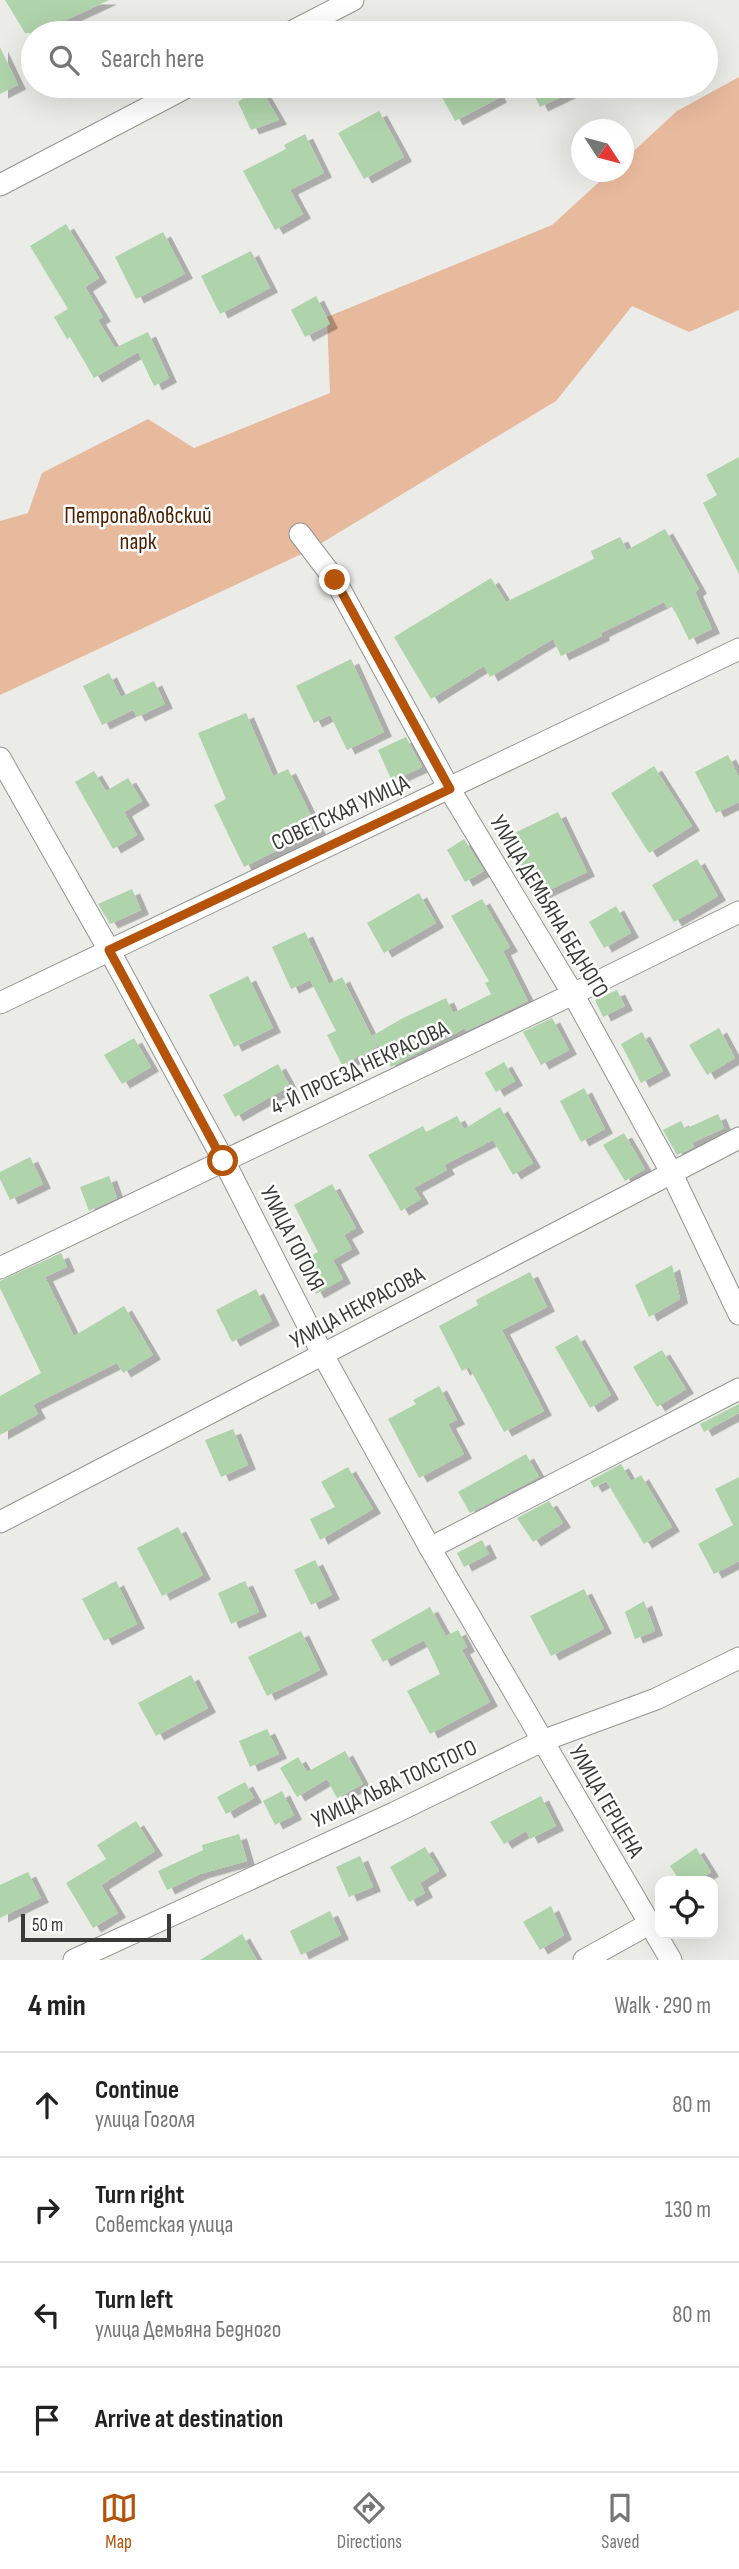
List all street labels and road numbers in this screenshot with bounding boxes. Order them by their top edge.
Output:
street label: СОВЕТСКАЯ УЛИЦА [267,769,414,857]
street label: УЛИЦА ДЕМЬЯНА БЕДНОГО [484,810,615,1003]
street label: 4-Й ПРОЕЗД НЕКРАСОВА [266,1014,453,1121]
street label: УЛИЦА ГОГОЛЯ [254,1181,330,1296]
street label: УЛИЦА НЕКРАСОВА [285,1261,430,1355]
street label: УЛИЦА ЛЬВА ТОЛСТОГО [307,1733,482,1834]
street label: УЛИЦА ГЕРЦЕНА [563,1740,650,1863]

